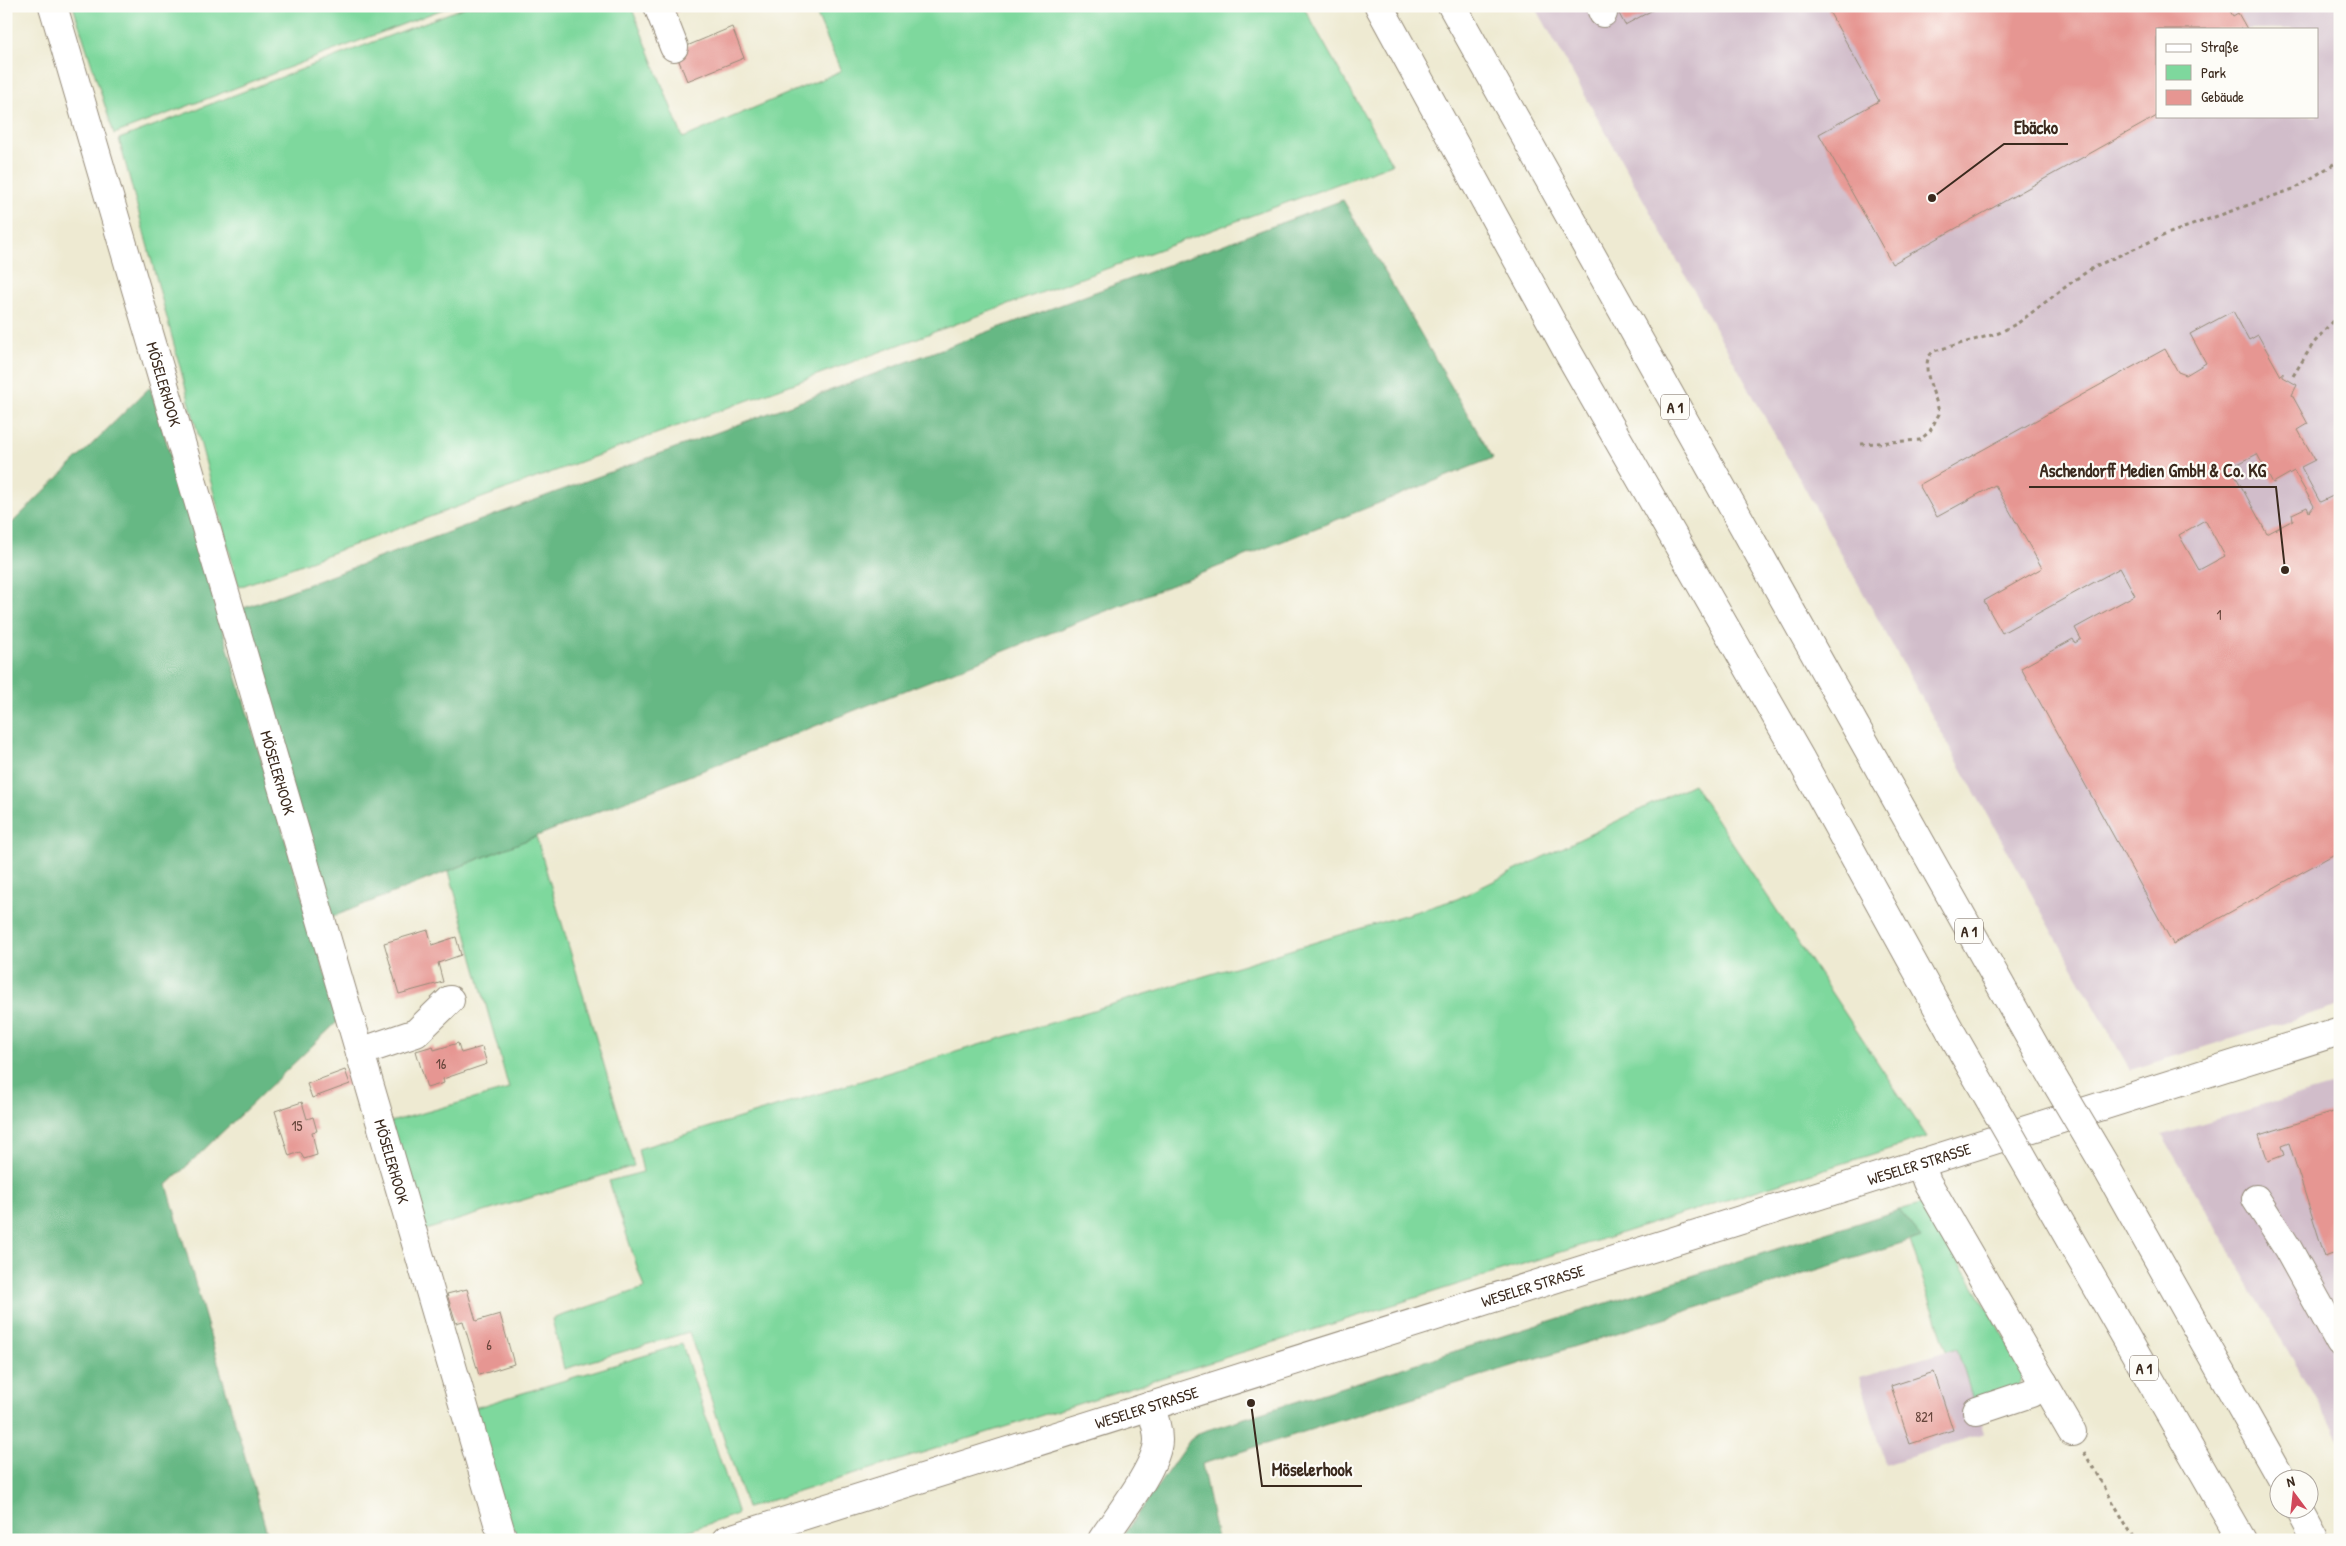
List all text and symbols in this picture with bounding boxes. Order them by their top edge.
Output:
legend [2156,28,2318,118]
text: Straße [2201,36,2239,57]
text: Park [2201,62,2226,83]
text: Gebäude [2201,86,2244,107]
callout: Ebäcko [2004,111,2068,144]
text: Ebäcko [2014,115,2059,140]
street label: MÖSELERHOOK [141,339,187,429]
road number: A 1 [1661,394,1689,420]
callout: Aschendorff Medien GmbH & Co. KG [2029,454,2276,487]
text: Aschendorff Medien GmbH & Co. KG [2040,458,2267,483]
house number: 1 [2216,605,2222,624]
street label: MÖSELERHOOK [255,728,301,818]
road number: A 1 [1955,918,1983,944]
house number: 16 [436,1054,447,1073]
house number: 15 [291,1116,303,1135]
street label: MÖSELERHOOK [369,1117,415,1207]
street label: WESELER STRASSE [1865,1137,1973,1190]
street label: WESELER STRASSE [1478,1259,1587,1312]
house number: 6 [486,1335,492,1354]
road number: A 1 [2130,1356,2158,1380]
street label: WESELER STRASSE [1092,1381,1201,1434]
house number: 821 [1915,1407,1933,1426]
callout: Möselerhook [1262,1453,1362,1486]
text: Möselerhook [1272,1457,1353,1482]
north arrow [2268,1468,2318,1518]
text: N [2284,1471,2297,1491]

